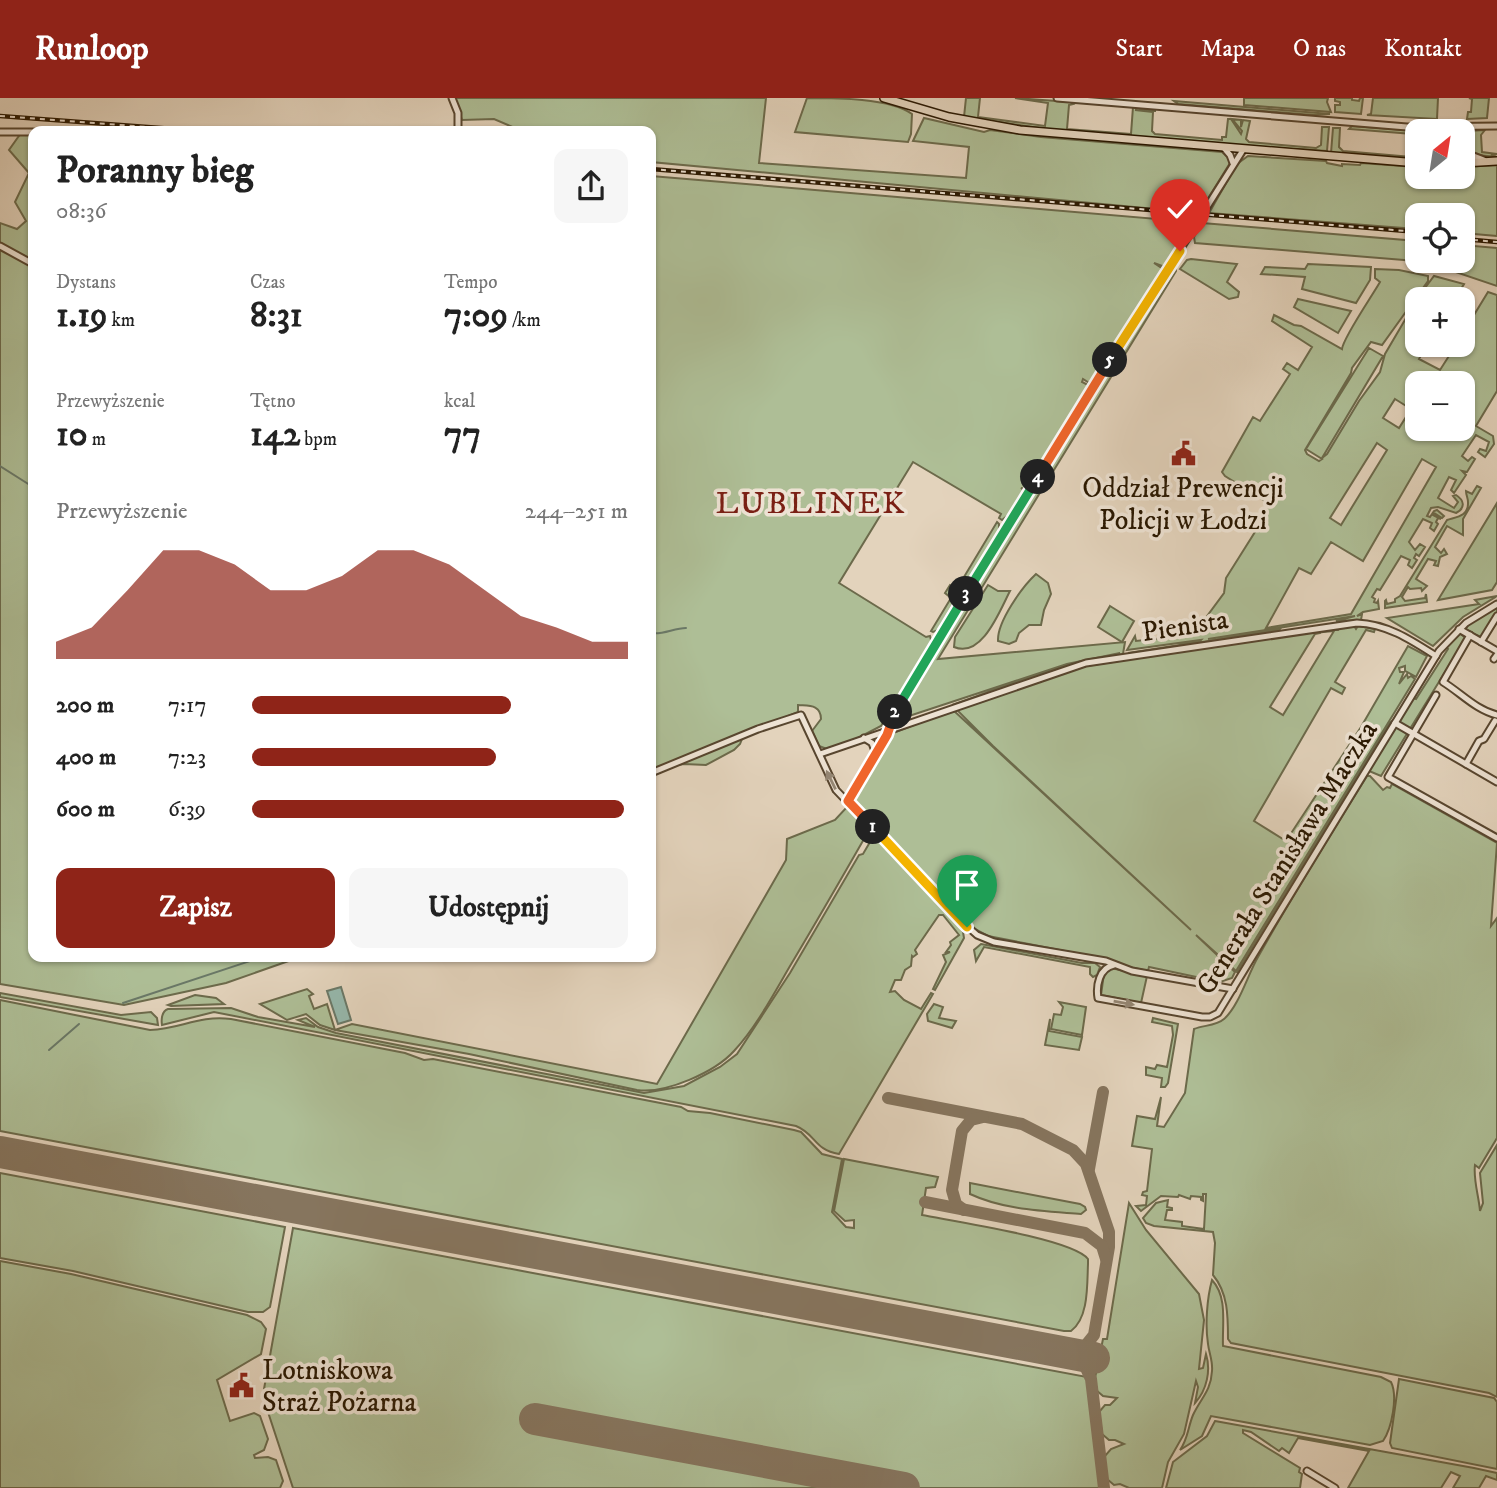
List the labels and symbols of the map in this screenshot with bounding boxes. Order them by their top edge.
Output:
north arrow [1405,119,1475,189]
pin [1150,179,1210,251]
pin: 5 [1092,342,1128,378]
public building icon: Oddział Prewencji Policji w Łodzi [1169,440,1197,468]
pin: 4 [1020,460,1056,494]
place label: Oddział Prewencji Policji w Łodzi [1082,471,1284,538]
district label: LUBLINEK [715,484,907,524]
pin: 3 [948,576,984,612]
street label: Pienista [1139,602,1231,650]
pin: 2 [878,694,912,730]
street label: Generała Stanisława Maczka [1188,715,1386,1001]
one-way arrow [826,770,837,790]
pin: 1 [856,810,890,844]
pin [937,855,997,927]
one-way arrow [1113,998,1135,1009]
place label: Lotniskowa Straż Pożarna [262,1353,417,1420]
public building icon: Lotniskowa Straż Pożarna [228,1372,256,1400]

